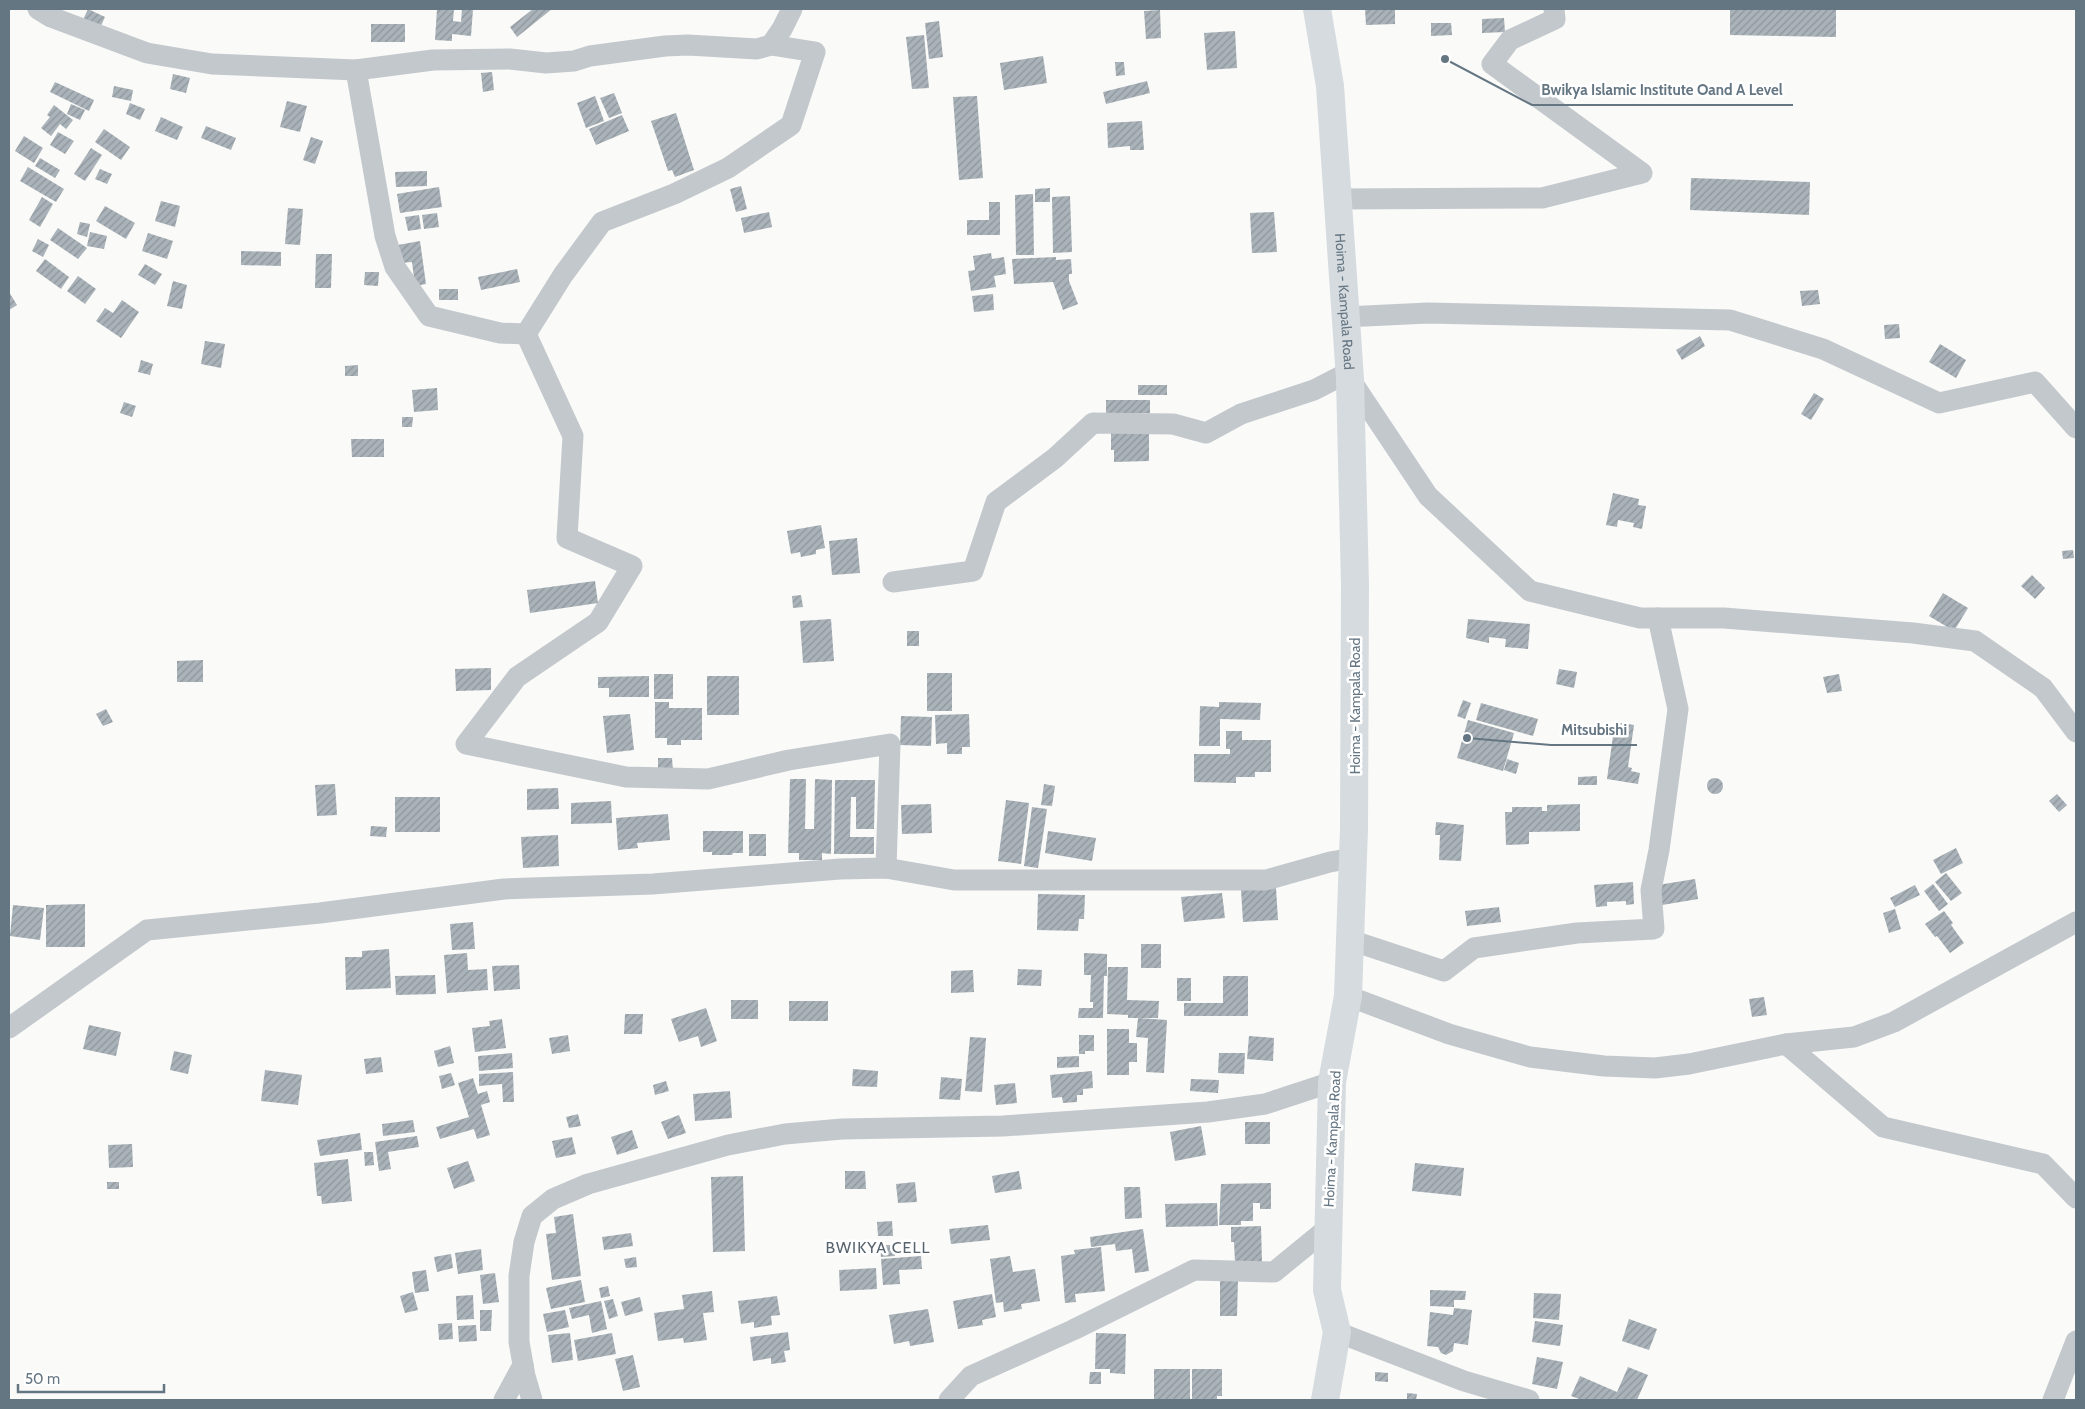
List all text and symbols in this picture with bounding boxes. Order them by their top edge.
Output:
callout: Bwikya Islamic Institute Oand A Level [1532,75,1793,105]
text: Bwikya Islamic Institute Oand A Level [1541,81,1783,99]
street label: Hoima - Kampala Road [1331,233,1358,370]
street label: Hoima - Kampala Road [1346,638,1364,774]
callout: Mitsubishi [1551,715,1637,745]
text: Mitsubishi [1561,721,1627,739]
street label: Hoima - Kampala Road [1319,1070,1345,1208]
district label: BWIKYA CELL [826,1238,930,1257]
scale bar [18,1362,164,1394]
text: 50 m [25,1370,60,1388]

